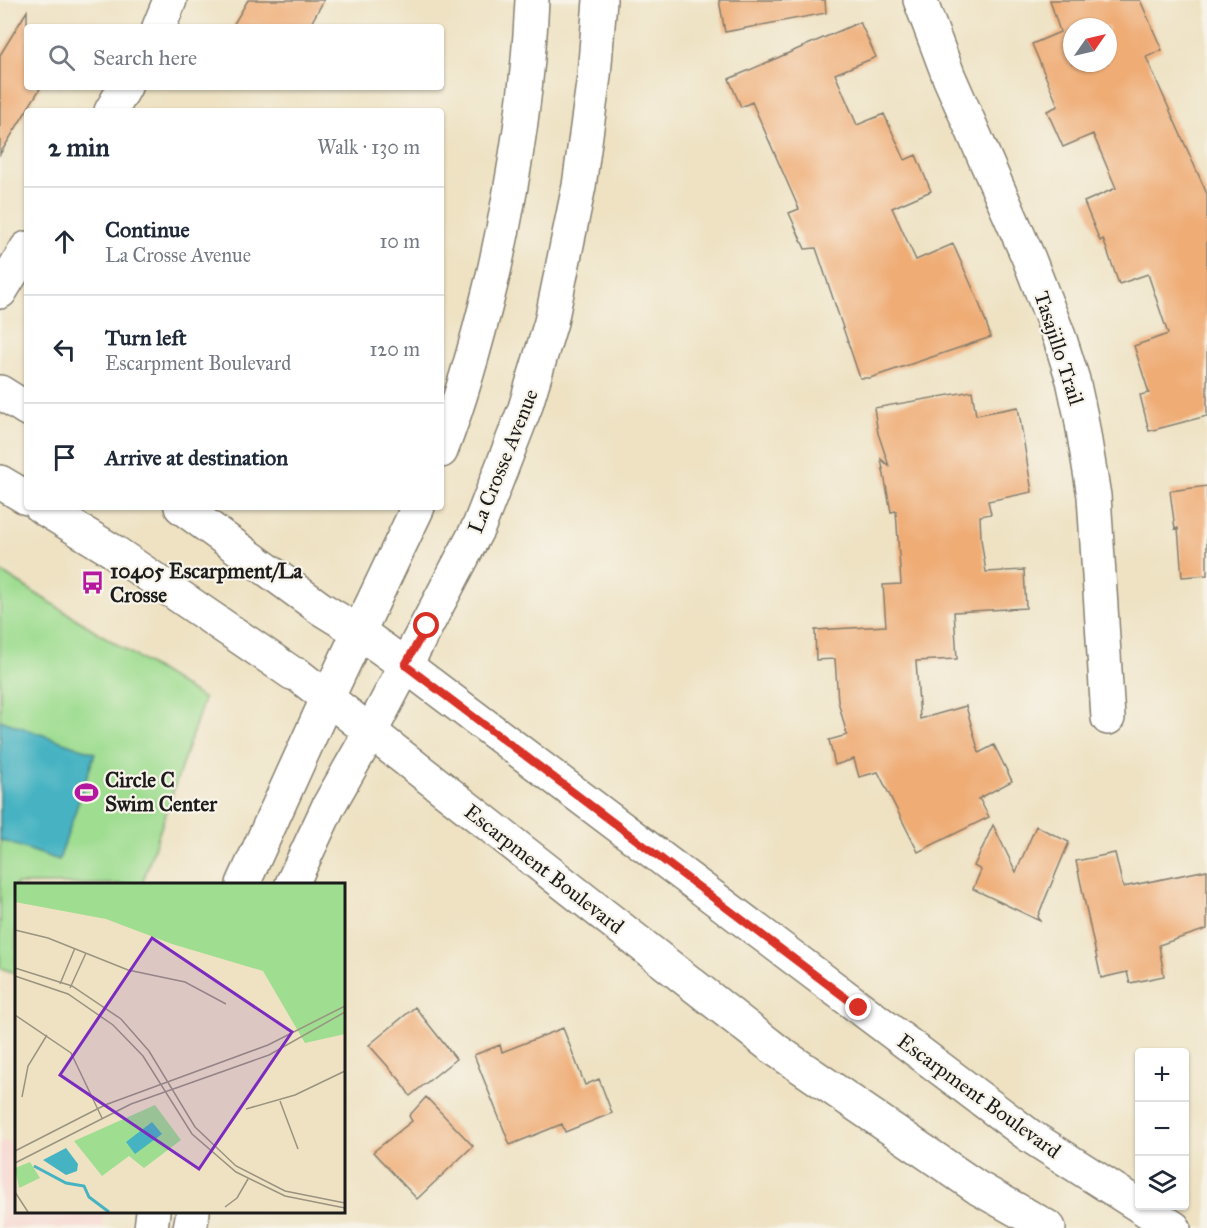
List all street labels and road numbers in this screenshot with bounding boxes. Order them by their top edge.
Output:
street label: Tasajillo Trail [1028,288,1090,408]
street label: La Crosse Avenue [462,385,544,537]
street label: Escarpment Boulevard [459,799,629,940]
street label: Escarpment Boulevard [892,1028,1066,1164]

